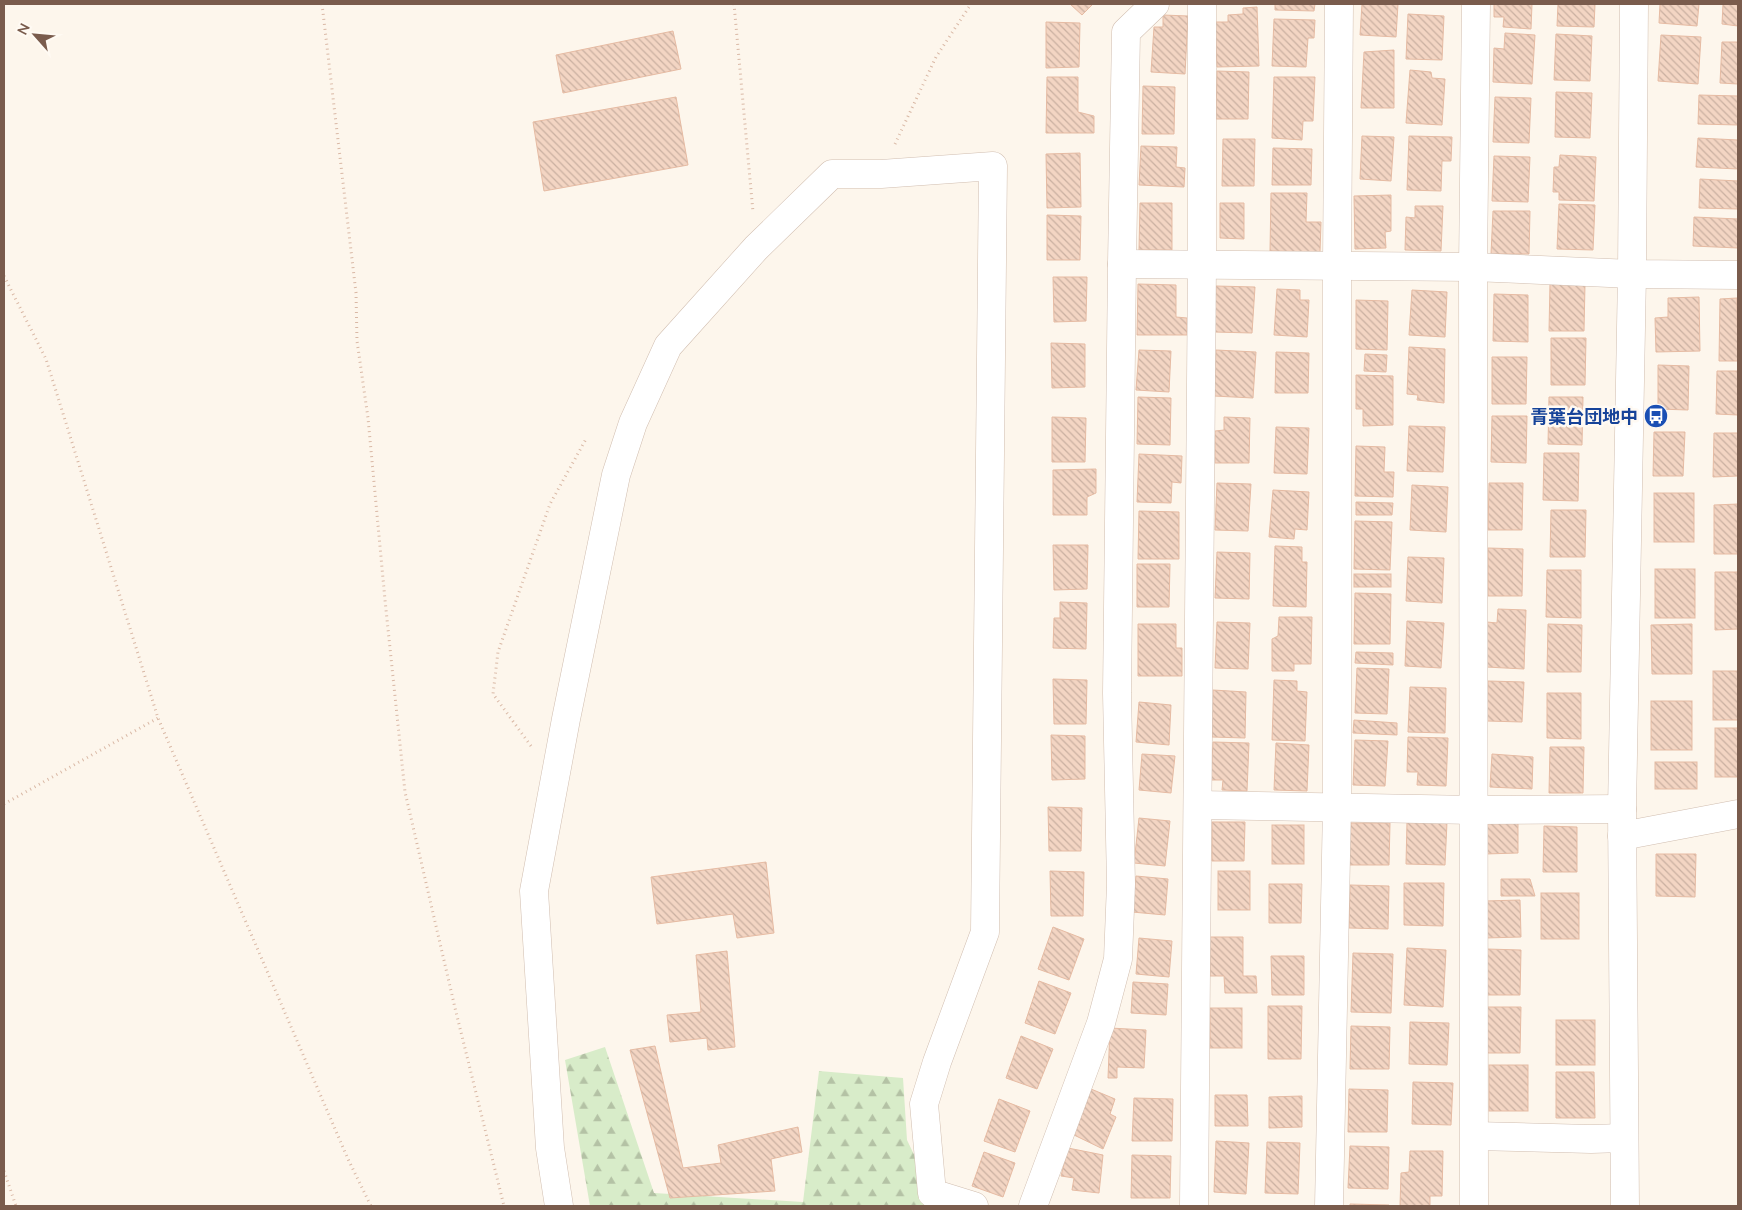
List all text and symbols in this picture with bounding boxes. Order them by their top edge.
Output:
north arrow [10,10,60,60]
text: N [13,20,34,38]
bus stop icon: 青葉台団地中 [1643,403,1669,429]
place label: 青葉台団地中 [1530,405,1638,428]

